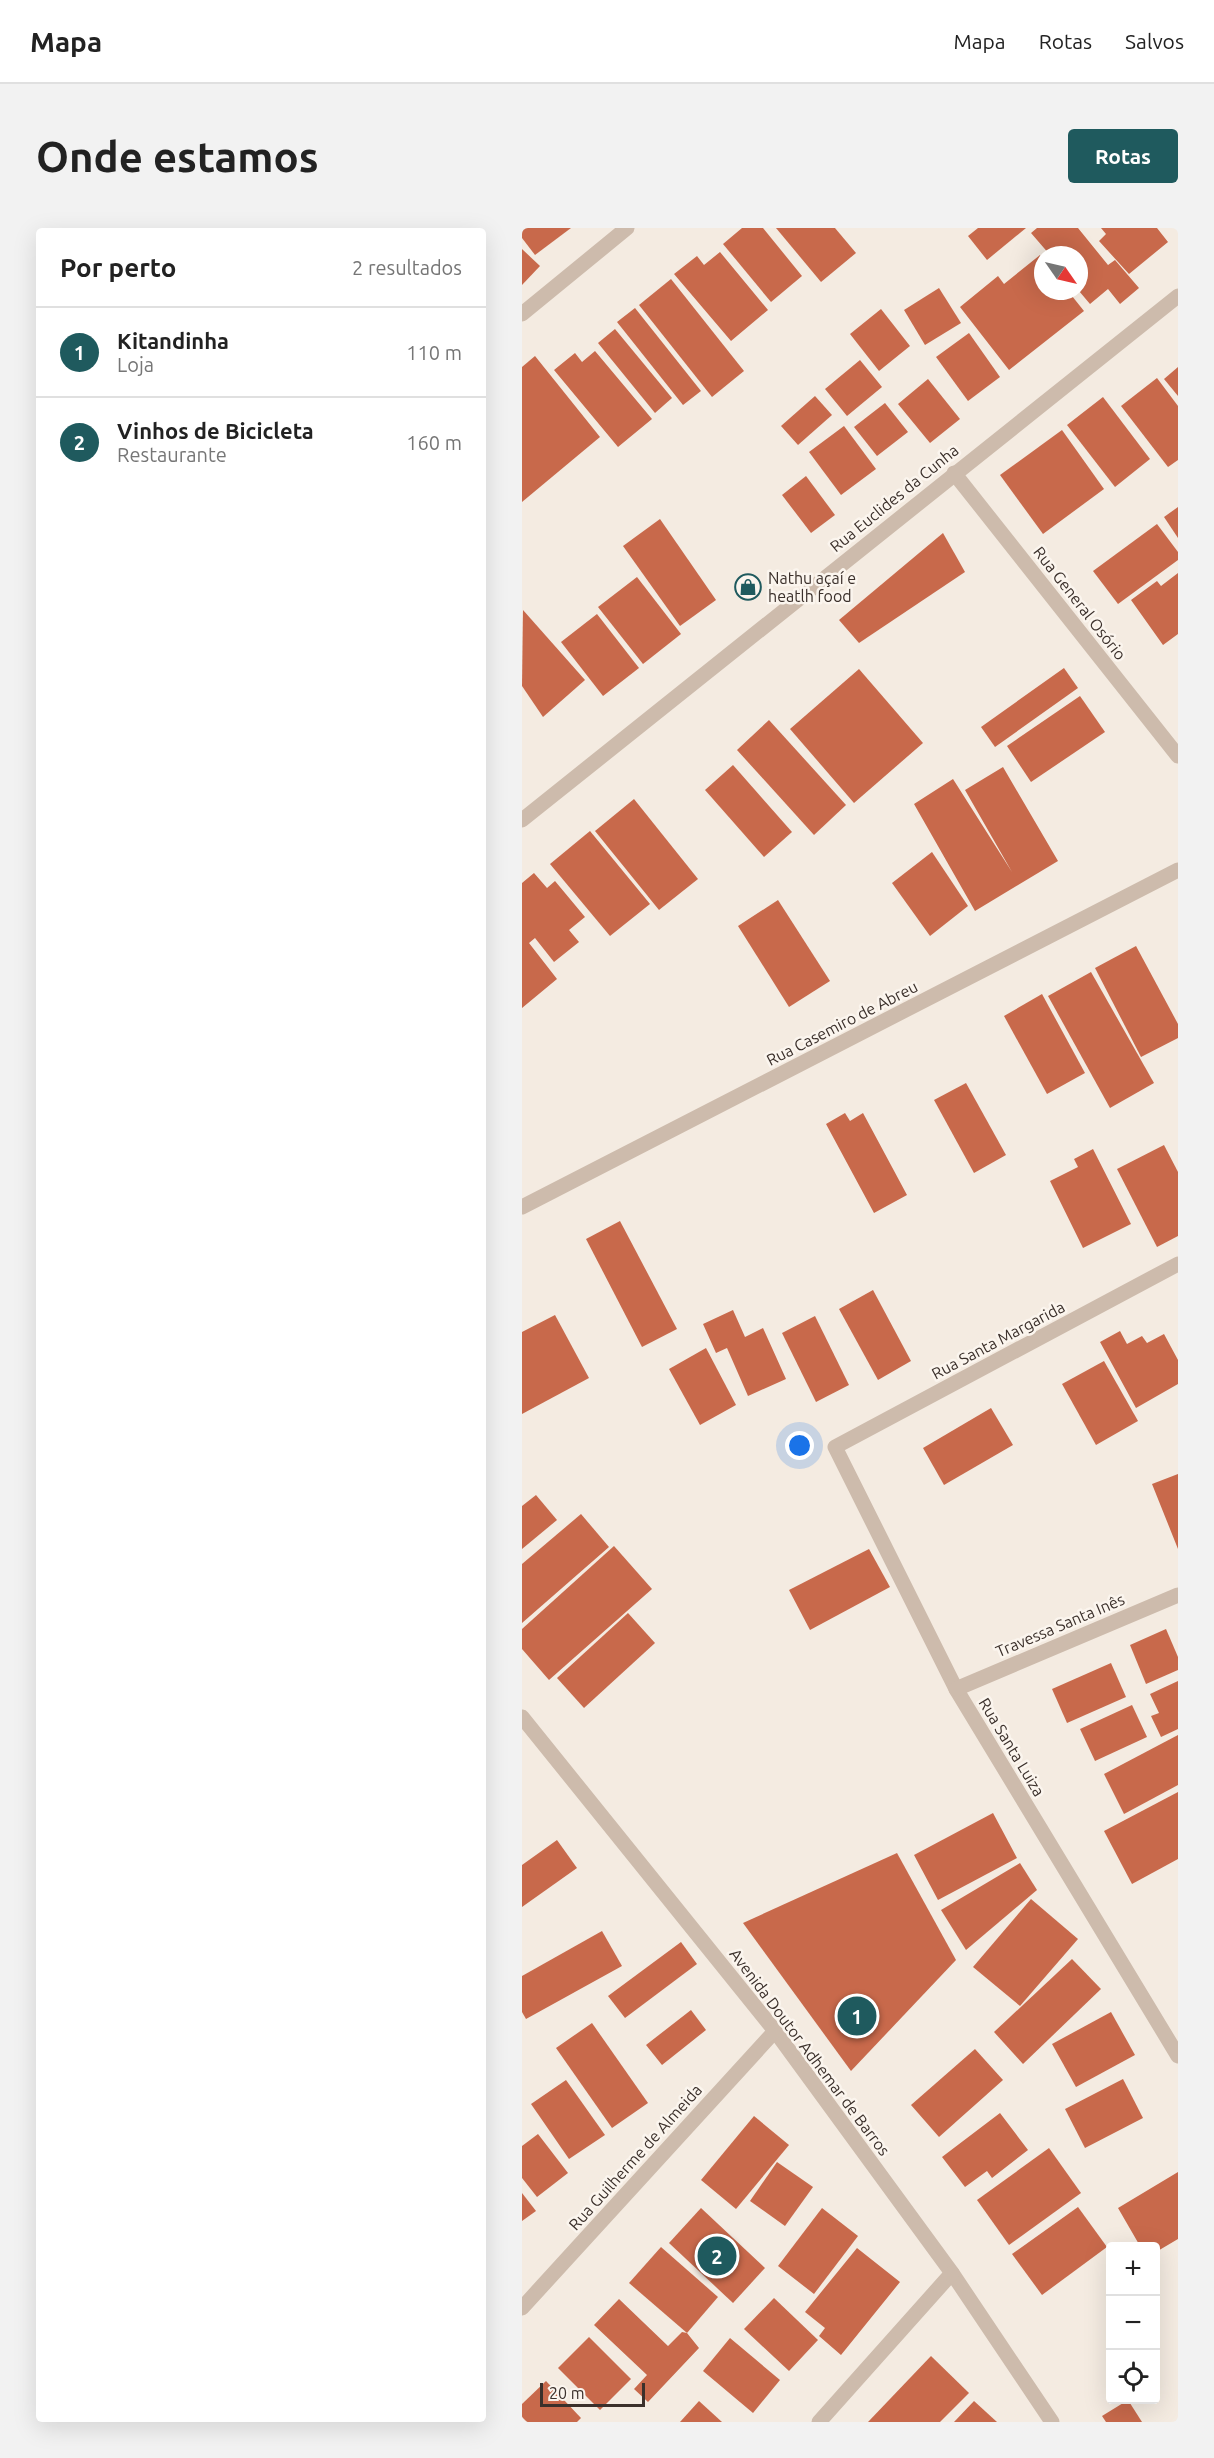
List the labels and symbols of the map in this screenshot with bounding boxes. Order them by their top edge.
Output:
north arrow [1034,246,1088,300]
street label: Rua Euclides da Cunha [826,441,962,555]
street label: Rua General Osório [1030,543,1130,663]
place label: Nathu açaí e heatlh food [768,569,856,605]
shop icon: Nathu açaí e heatlh food [733,572,763,602]
street label: Rua Casemiro de Abreu [763,977,921,1069]
street label: Rua Santa Margarida [928,1297,1068,1383]
your location [785,1431,814,1460]
street label: Travessa Santa Inês [993,1590,1127,1660]
street label: Rua Santa Luiza [976,1695,1048,1799]
street label: Avenida Doutor Adhemar de Barros [726,1945,894,2159]
pin: 1 [838,1994,876,2038]
street label: Rua Guilherme de Almeida [565,2080,705,2234]
pin: 2 [698,2234,736,2278]
scale bar [540,2380,645,2408]

